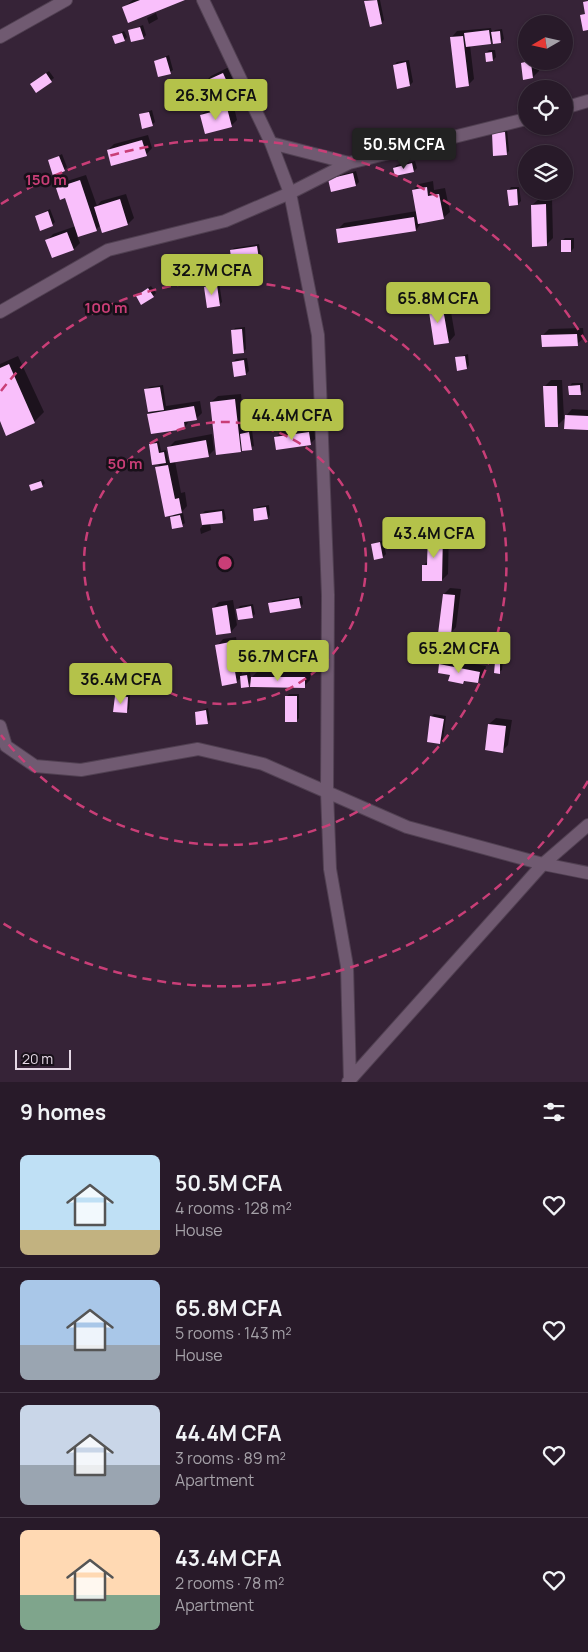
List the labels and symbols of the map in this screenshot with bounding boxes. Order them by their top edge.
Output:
north arrow [518,15,572,70]
pin: 26.3M CFA [159,78,273,121]
pin: 50.5M CFA [347,128,461,170]
text: 150 m [25,169,67,190]
pin: 32.7M CFA [155,254,269,296]
pin: 65.8M CFA [381,282,495,324]
text: 100 m [85,297,127,318]
pin: 44.4M CFA [235,398,349,441]
text: 50 m [107,453,143,474]
pin: 43.4M CFA [377,516,491,559]
centre of rings [216,554,234,572]
pin: 65.2M CFA [402,632,516,674]
pin: 56.7M CFA [221,640,335,682]
pin: 36.4M CFA [64,662,178,705]
scale bar [15,1047,71,1070]

